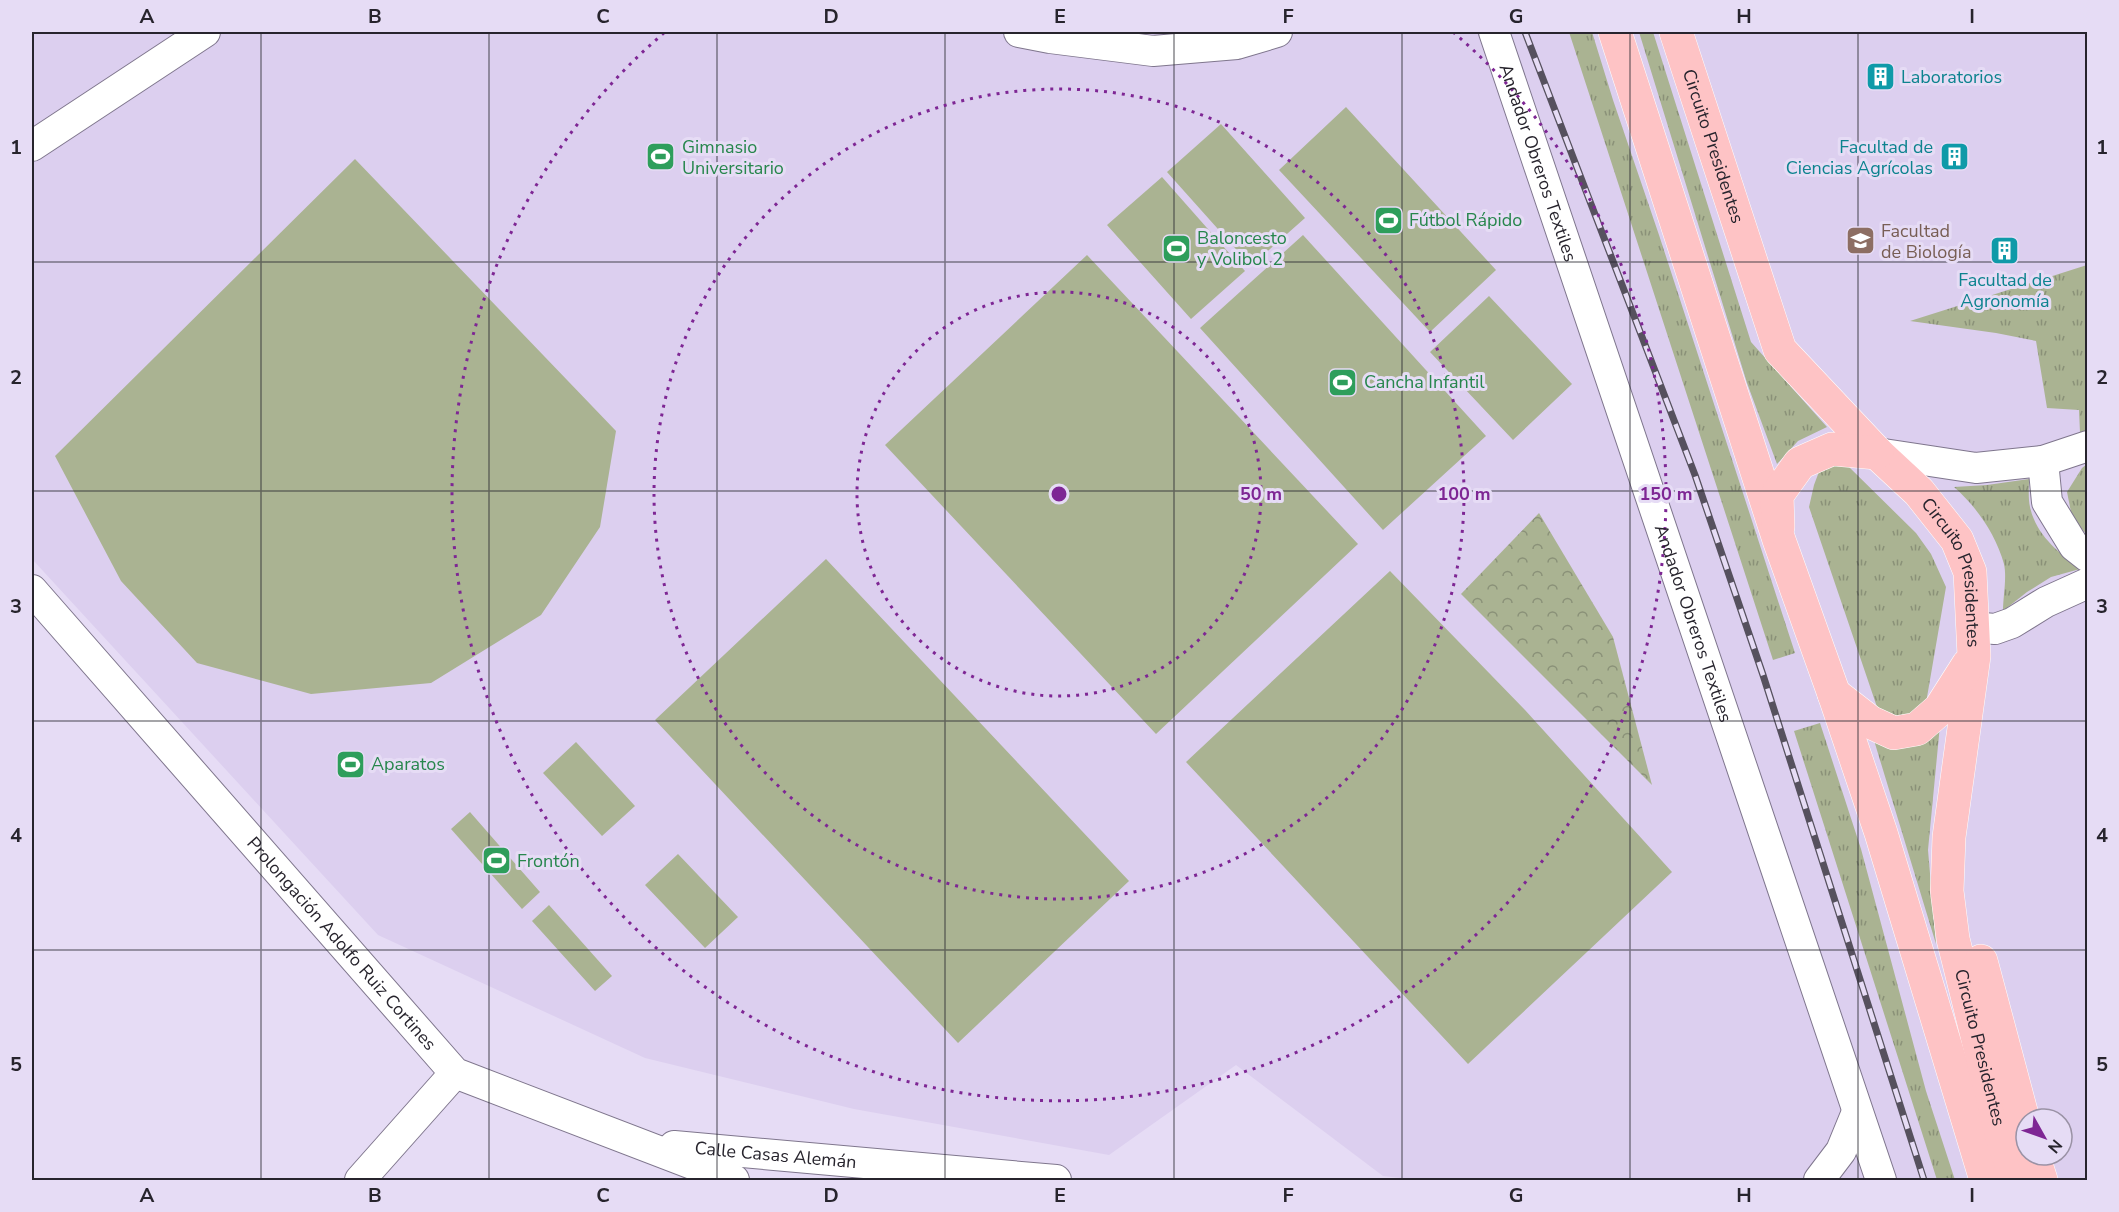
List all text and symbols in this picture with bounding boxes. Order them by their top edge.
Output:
text: A [140,3,155,30]
text: B [368,3,382,30]
text: C [596,3,610,30]
text: D [823,3,839,30]
text: E [1054,3,1066,30]
text: F [1282,3,1294,30]
text: G [1509,3,1523,30]
text: H [1736,3,1752,30]
text: I [1969,3,1975,30]
street label: Andador Obreros Textiles [1494,61,1583,265]
building icon: Laboratorios [1864,61,1896,93]
place label: Laboratorios [1901,65,2002,89]
street label: Circuito Presidentes [1677,66,1750,226]
text: 1 [10,134,22,161]
text: 1 [2096,134,2108,161]
place label: Gimnasio Universitario [682,135,784,180]
place label: Facultad de Ciencias Agrícolas [1786,135,1933,180]
sports icon: Gimnasio Universitario [645,141,677,173]
building icon: Facultad de Ciencias Agrícolas [1938,141,1970,173]
sports icon: Fútbol Rápido [1372,204,1404,236]
place label: Fútbol Rápido [1409,208,1522,232]
place label: Facultad de Biología [1881,219,1972,264]
school or university icon: Facultad de Biología [1844,225,1876,257]
place label: Baloncesto y Volibol 2 [1197,226,1287,271]
sports icon: Baloncesto y Volibol 2 [1160,232,1192,264]
building icon: Facultad de Agronomía [1989,235,2021,267]
place label: Facultad de Agronomía [1958,268,2052,313]
text: 2 [10,364,22,391]
text: 2 [2096,364,2108,391]
sports icon: Cancha Infantil [1327,366,1359,398]
place label: Cancha Infantil [1364,370,1485,394]
text: 50 m [1240,482,1282,506]
text: 100 m [1437,482,1491,506]
text: 150 m [1639,482,1693,506]
centre of rings [1049,484,1069,504]
street label: Circuito Presidentes [1916,493,1986,648]
street label: Andador Obreros Textiles [1649,521,1738,725]
text: 3 [10,593,22,620]
text: 3 [2096,593,2108,620]
sports icon: Aparatos [334,748,366,780]
place label: Aparatos [371,752,445,776]
text: 4 [10,822,22,849]
text: 4 [2096,822,2108,849]
street label: Prolongación Adolfo Ruiz Cortines [242,832,442,1055]
sports icon: Frontón [480,845,512,877]
place label: Frontón [517,849,580,873]
street label: Circuito Presidentes [1949,966,2011,1128]
text: 5 [10,1051,22,1078]
text: 5 [2096,1051,2108,1078]
north arrow [2014,1107,2074,1167]
text: N [2042,1134,2067,1158]
street label: Calle Casas Alemán [694,1136,857,1174]
text: A [140,1182,155,1209]
text: B [368,1182,382,1209]
text: C [596,1182,610,1209]
text: D [823,1182,839,1209]
text: E [1054,1182,1066,1209]
text: F [1282,1182,1294,1209]
text: G [1509,1182,1523,1209]
text: H [1736,1182,1752,1209]
text: I [1969,1182,1975,1209]

